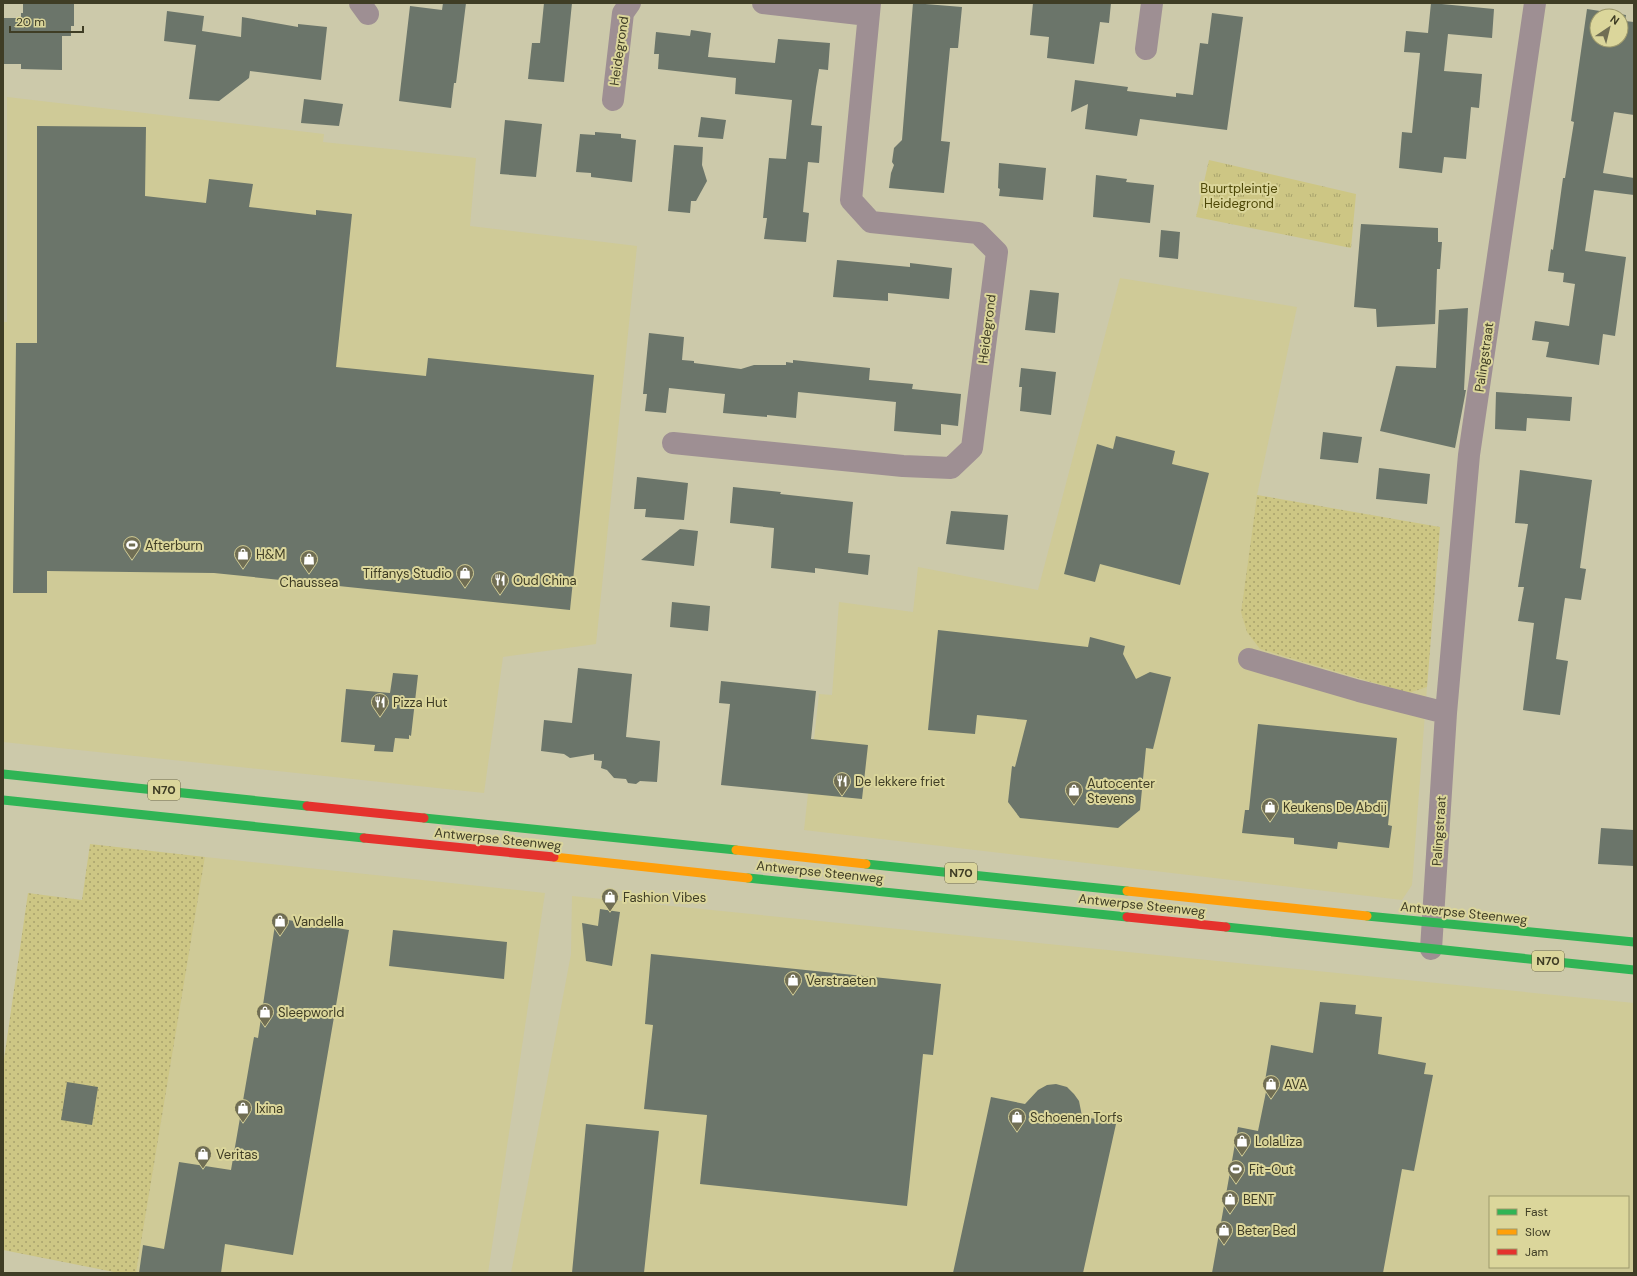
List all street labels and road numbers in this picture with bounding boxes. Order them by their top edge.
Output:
street label: Heidegrond [606,15,632,87]
street label: Heidegrond [974,293,1000,365]
street label: Palingstraat [1471,321,1497,393]
road number: N70 [148,780,180,800]
street label: Palingstraat [1428,795,1450,867]
street label: Antwerpse Steenweg [434,824,562,854]
street label: Antwerpse Steenweg [756,857,884,887]
road number: N70 [945,863,977,883]
street label: Antwerpse Steenweg [1078,890,1206,920]
street label: Antwerpse Steenweg [1400,898,1528,928]
road number: N70 [1532,951,1564,971]

